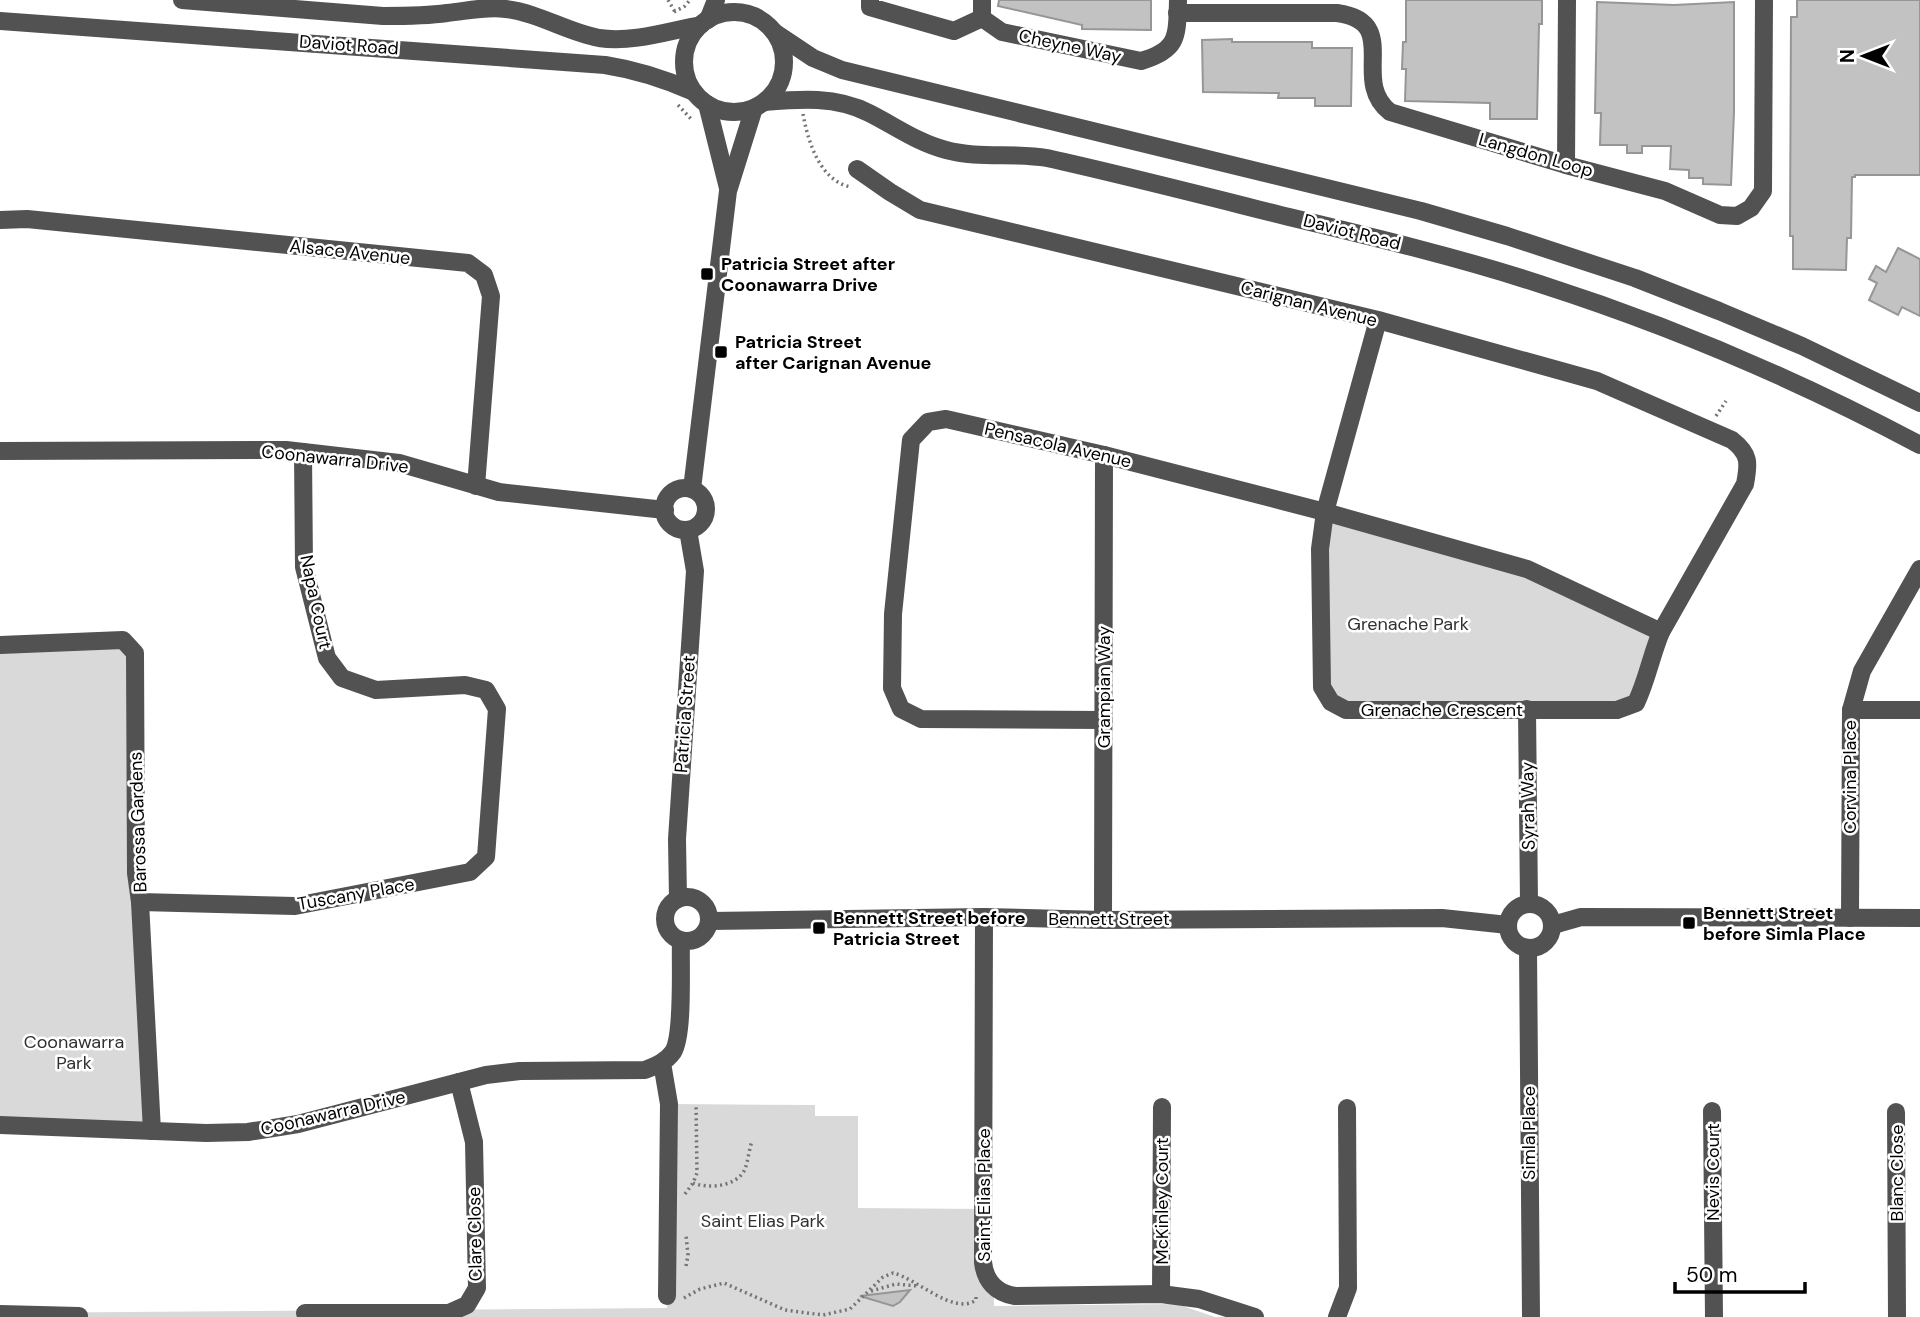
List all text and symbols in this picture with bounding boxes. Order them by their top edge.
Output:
north arrow [1829,21,1899,91]
street label: Cheyne Way [1016,23,1124,69]
street label: Daviot Road [298,30,400,60]
text: N [1835,49,1860,63]
street label: Langdon Loop [1476,127,1596,183]
street label: Daviot Road [1301,208,1403,256]
street label: Alsace Avenue [288,234,412,270]
place label: Patricia Street after Coonawarra Drive [721,252,895,297]
marker: Patricia Street after Coonawarra Drive [699,266,715,282]
street label: Carignan Avenue [1238,275,1380,333]
place label: Patricia Street after Carignan Avenue [735,330,932,375]
marker: Patricia Street after Carignan Avenue [713,344,729,360]
street label: Pensacola Avenue [982,416,1134,474]
street label: Coonawarra Drive [260,439,410,479]
street label: Napa Court [294,553,338,651]
park label: Grenache Park [1347,612,1469,636]
street label: Grampian Way [1092,626,1116,748]
street label: Patricia Street [669,654,701,774]
street label: Grenache Crescent [1361,698,1523,722]
street label: Corvina Place [1838,720,1862,834]
street label: Barossa Gardens [124,751,152,893]
street label: Syrah Way [1515,762,1541,850]
street label: Tuscany Place [296,872,416,916]
place label: Bennett Street before Simla Place [1703,901,1866,946]
place label: Bennett Street before Patricia Street [833,906,1026,951]
street label: Bennett Street [1048,907,1170,931]
marker: Bennett Street before Simla Place [1681,915,1697,931]
marker: Bennett Street before Patricia Street [811,920,827,936]
park label: Coonawarra Park [24,1030,124,1075]
street label: Coonawarra Drive [258,1085,408,1141]
street label: Simla Place [1517,1086,1541,1180]
street label: Nevis Court [1701,1123,1725,1221]
street label: Blanc Close [1885,1125,1909,1221]
street label: Saint Elias Place [972,1128,996,1262]
street label: McKinley Court [1150,1138,1174,1264]
street label: Clare Close [462,1186,488,1282]
park label: Saint Elias Park [701,1209,825,1233]
scale bar [1675,1250,1804,1294]
text: 50 m [1686,1261,1737,1289]

